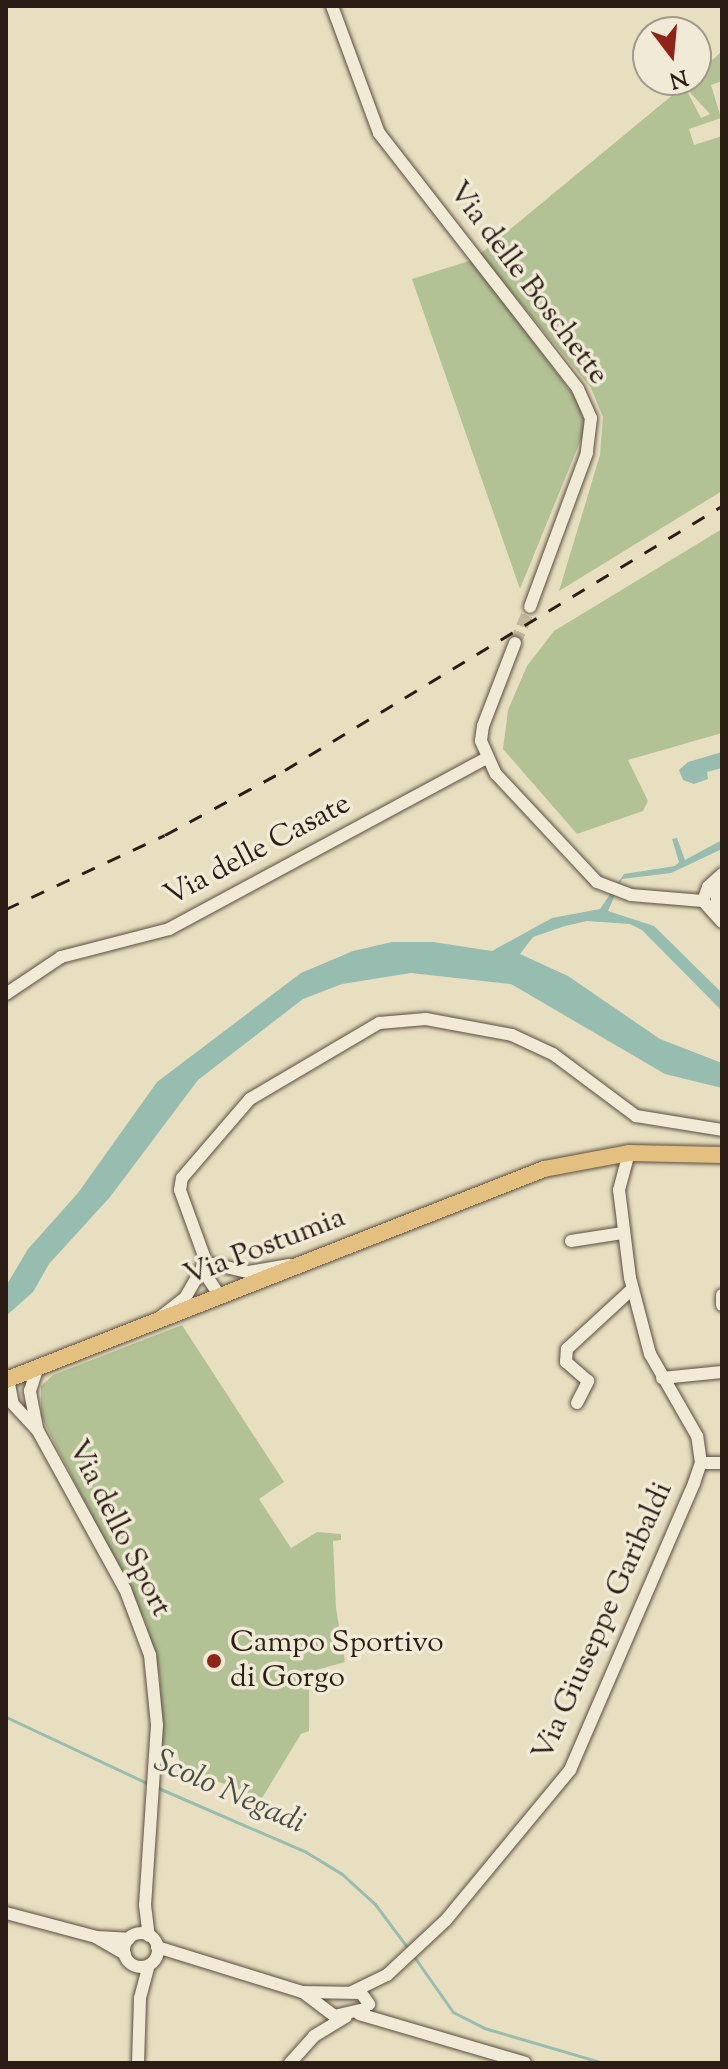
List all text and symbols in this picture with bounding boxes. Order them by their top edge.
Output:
north arrow [632,16,712,96]
text: N [665,59,691,95]
street label: Via delle Boschette [439,175,615,393]
street label: Via delle Casate [159,787,357,915]
street label: Via Postumia [179,1201,351,1295]
street label: Via dello Sport [58,1435,178,1623]
street label: Via Giuseppe Garibaldi [526,1477,682,1767]
place label: Campo Sportivo di Gorgo [230,1626,444,1696]
marker: Campo Sportivo di Gorgo [205,1652,223,1670]
water label: Scolo Negadi [147,1743,311,1843]

